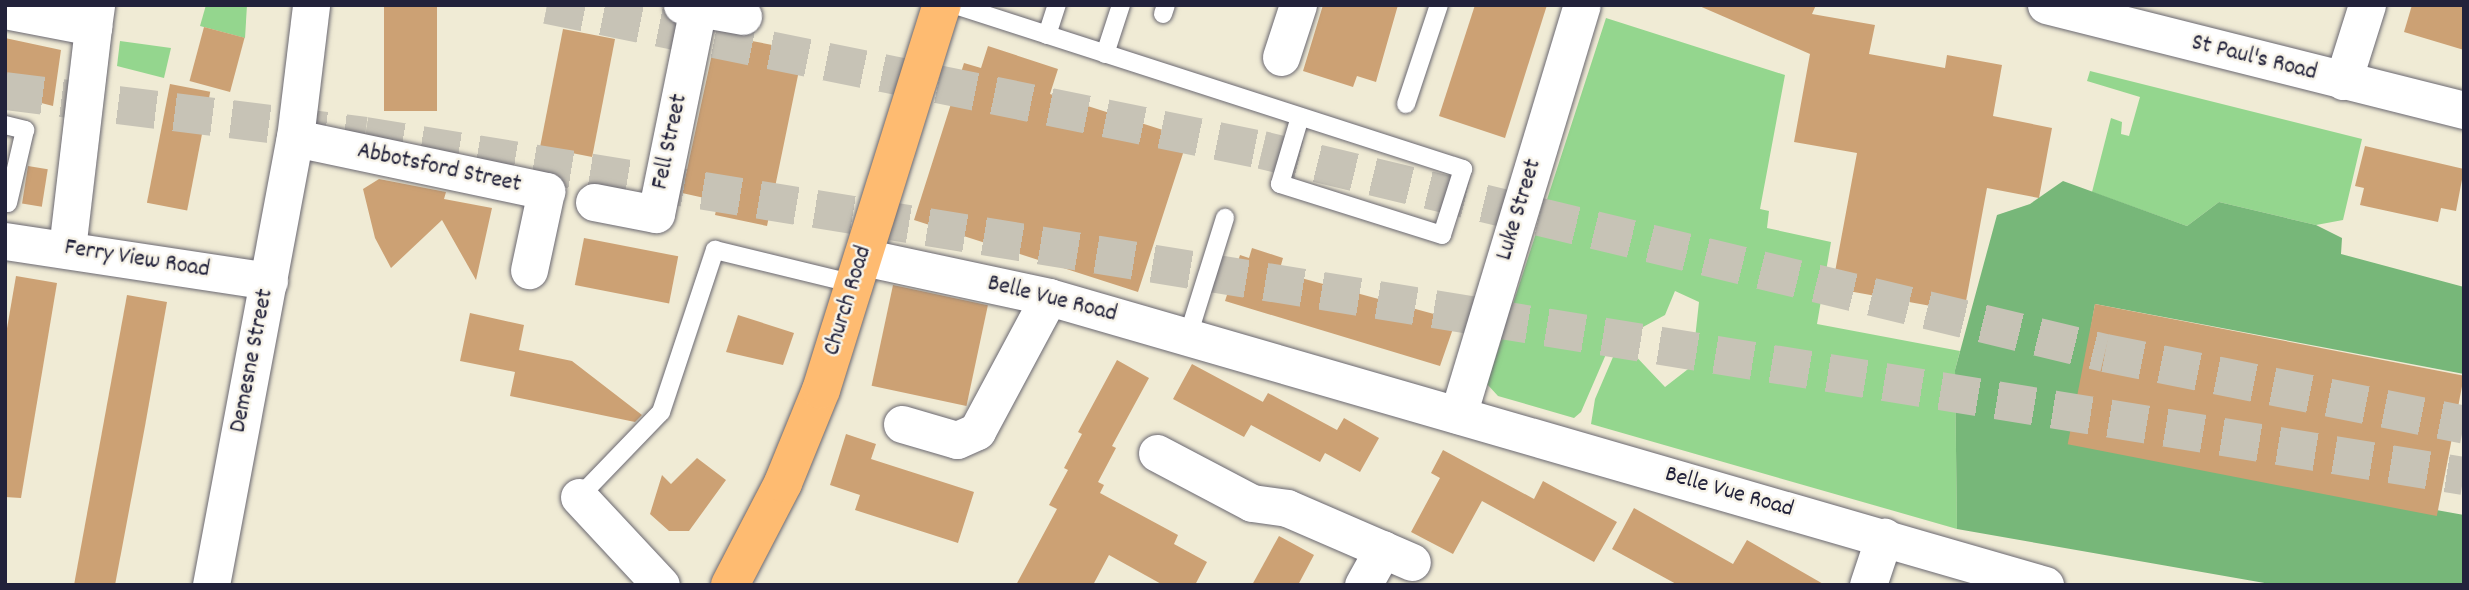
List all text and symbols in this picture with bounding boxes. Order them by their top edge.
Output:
street label: St Paul's Road [2188,30,2320,88]
street label: Fell Street [647,92,695,192]
street label: Abbotsford Street [355,138,523,200]
street label: Luke Street [1491,156,1549,264]
street label: Ferry View Road [62,234,212,286]
street label: Church Road [819,243,879,359]
street label: Belle Vue Road [984,270,1120,330]
street label: Demesne Street [225,287,281,435]
street label: Belle Vue Road [1661,461,1797,525]

